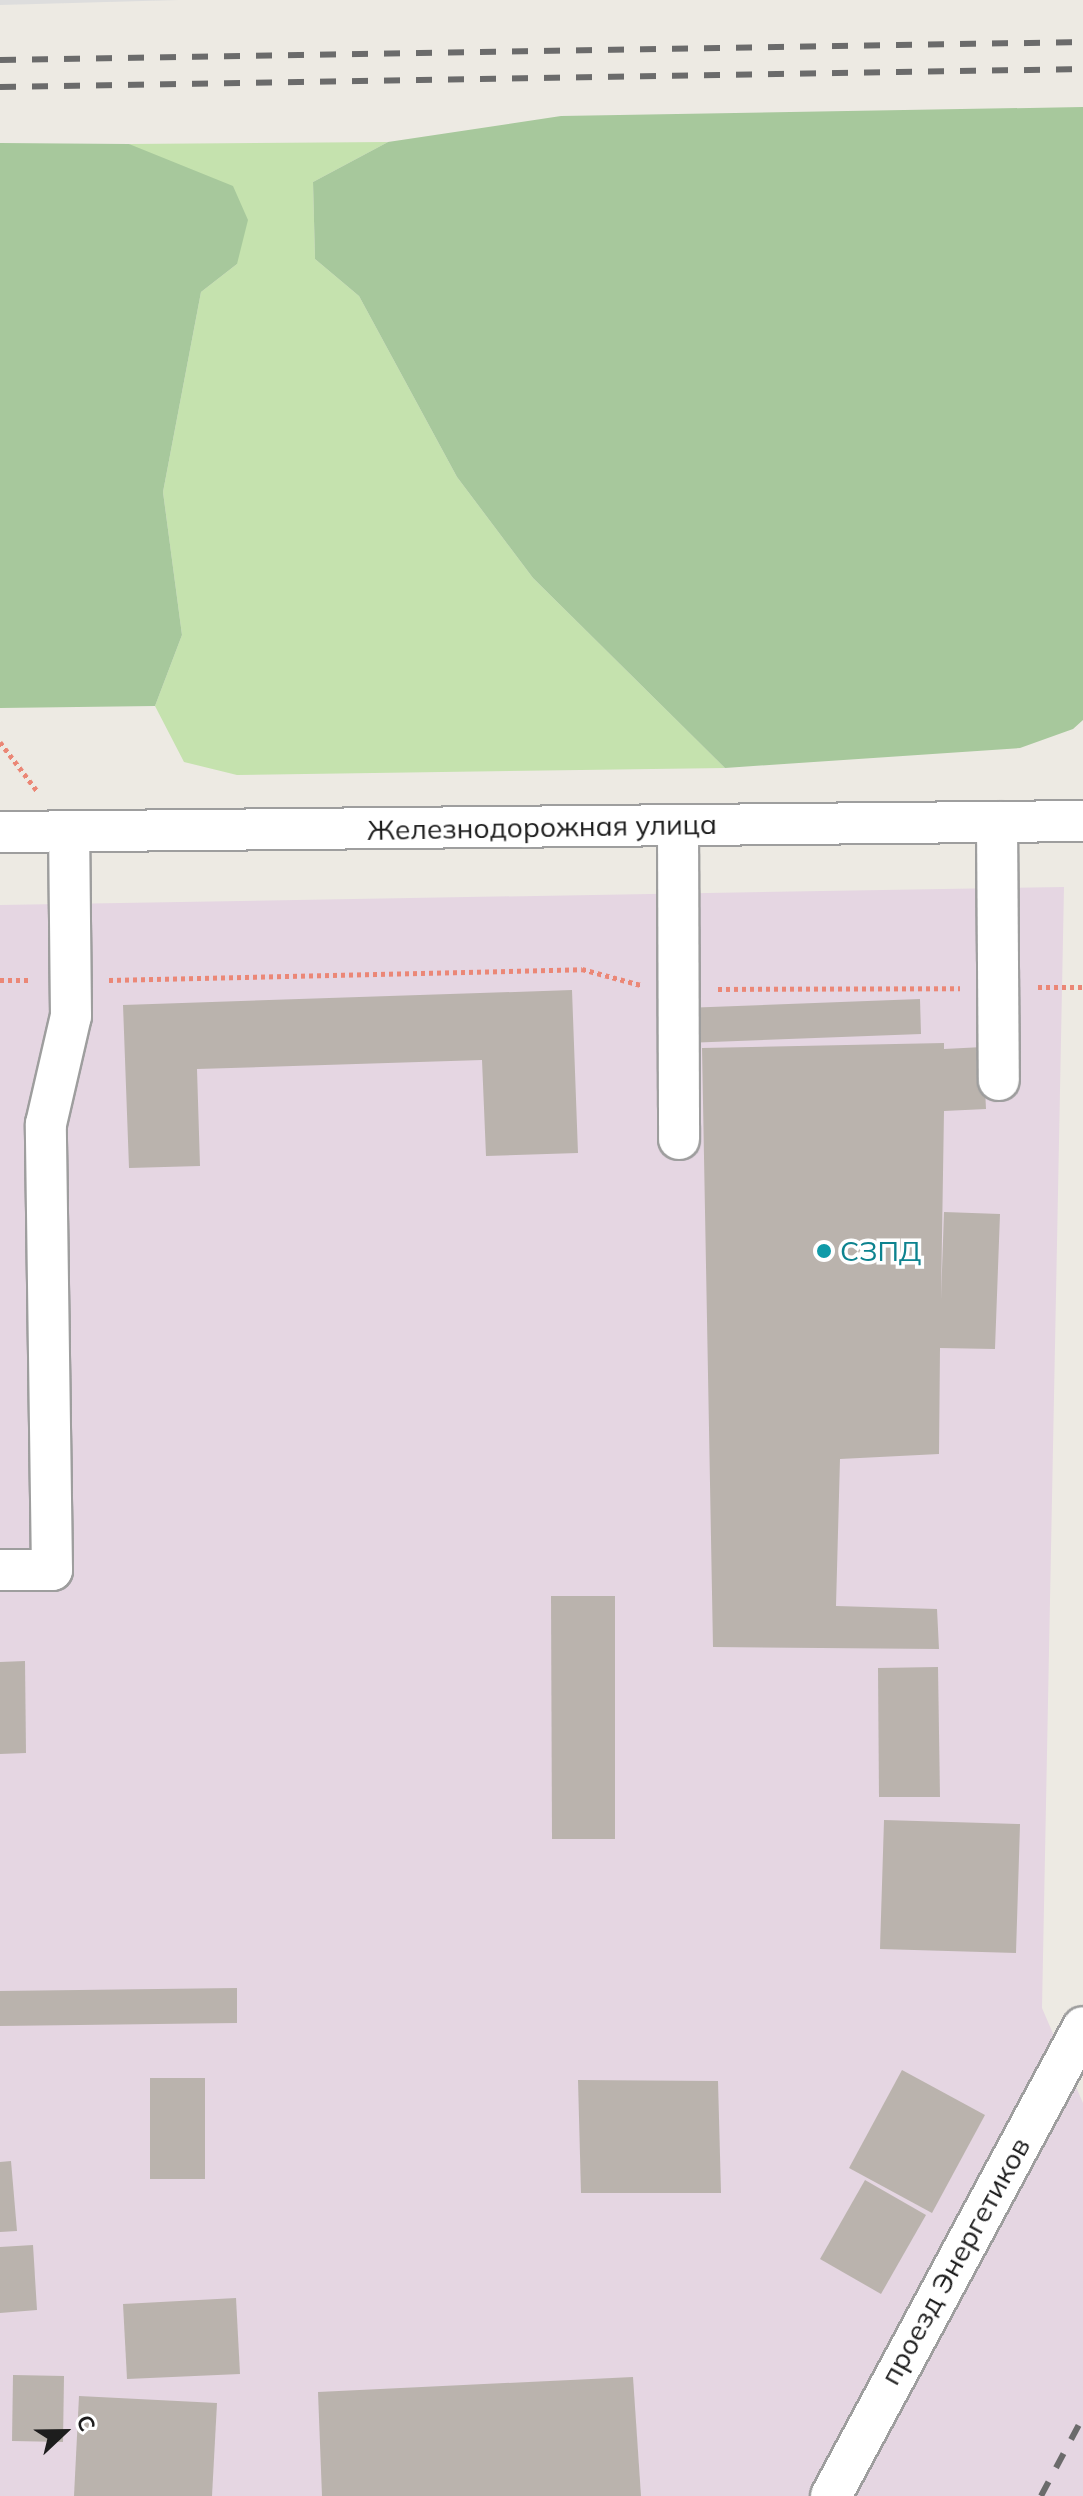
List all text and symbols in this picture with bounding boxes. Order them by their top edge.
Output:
street label: Железнодорожная улица [367,807,717,847]
place label: СЗПД [840,1234,921,1268]
marker: СЗПД [815,1242,833,1260]
street label: проезд Энергетиков [873,2132,1037,2390]
north arrow [24,2392,104,2472]
text: С [70,2411,102,2435]

